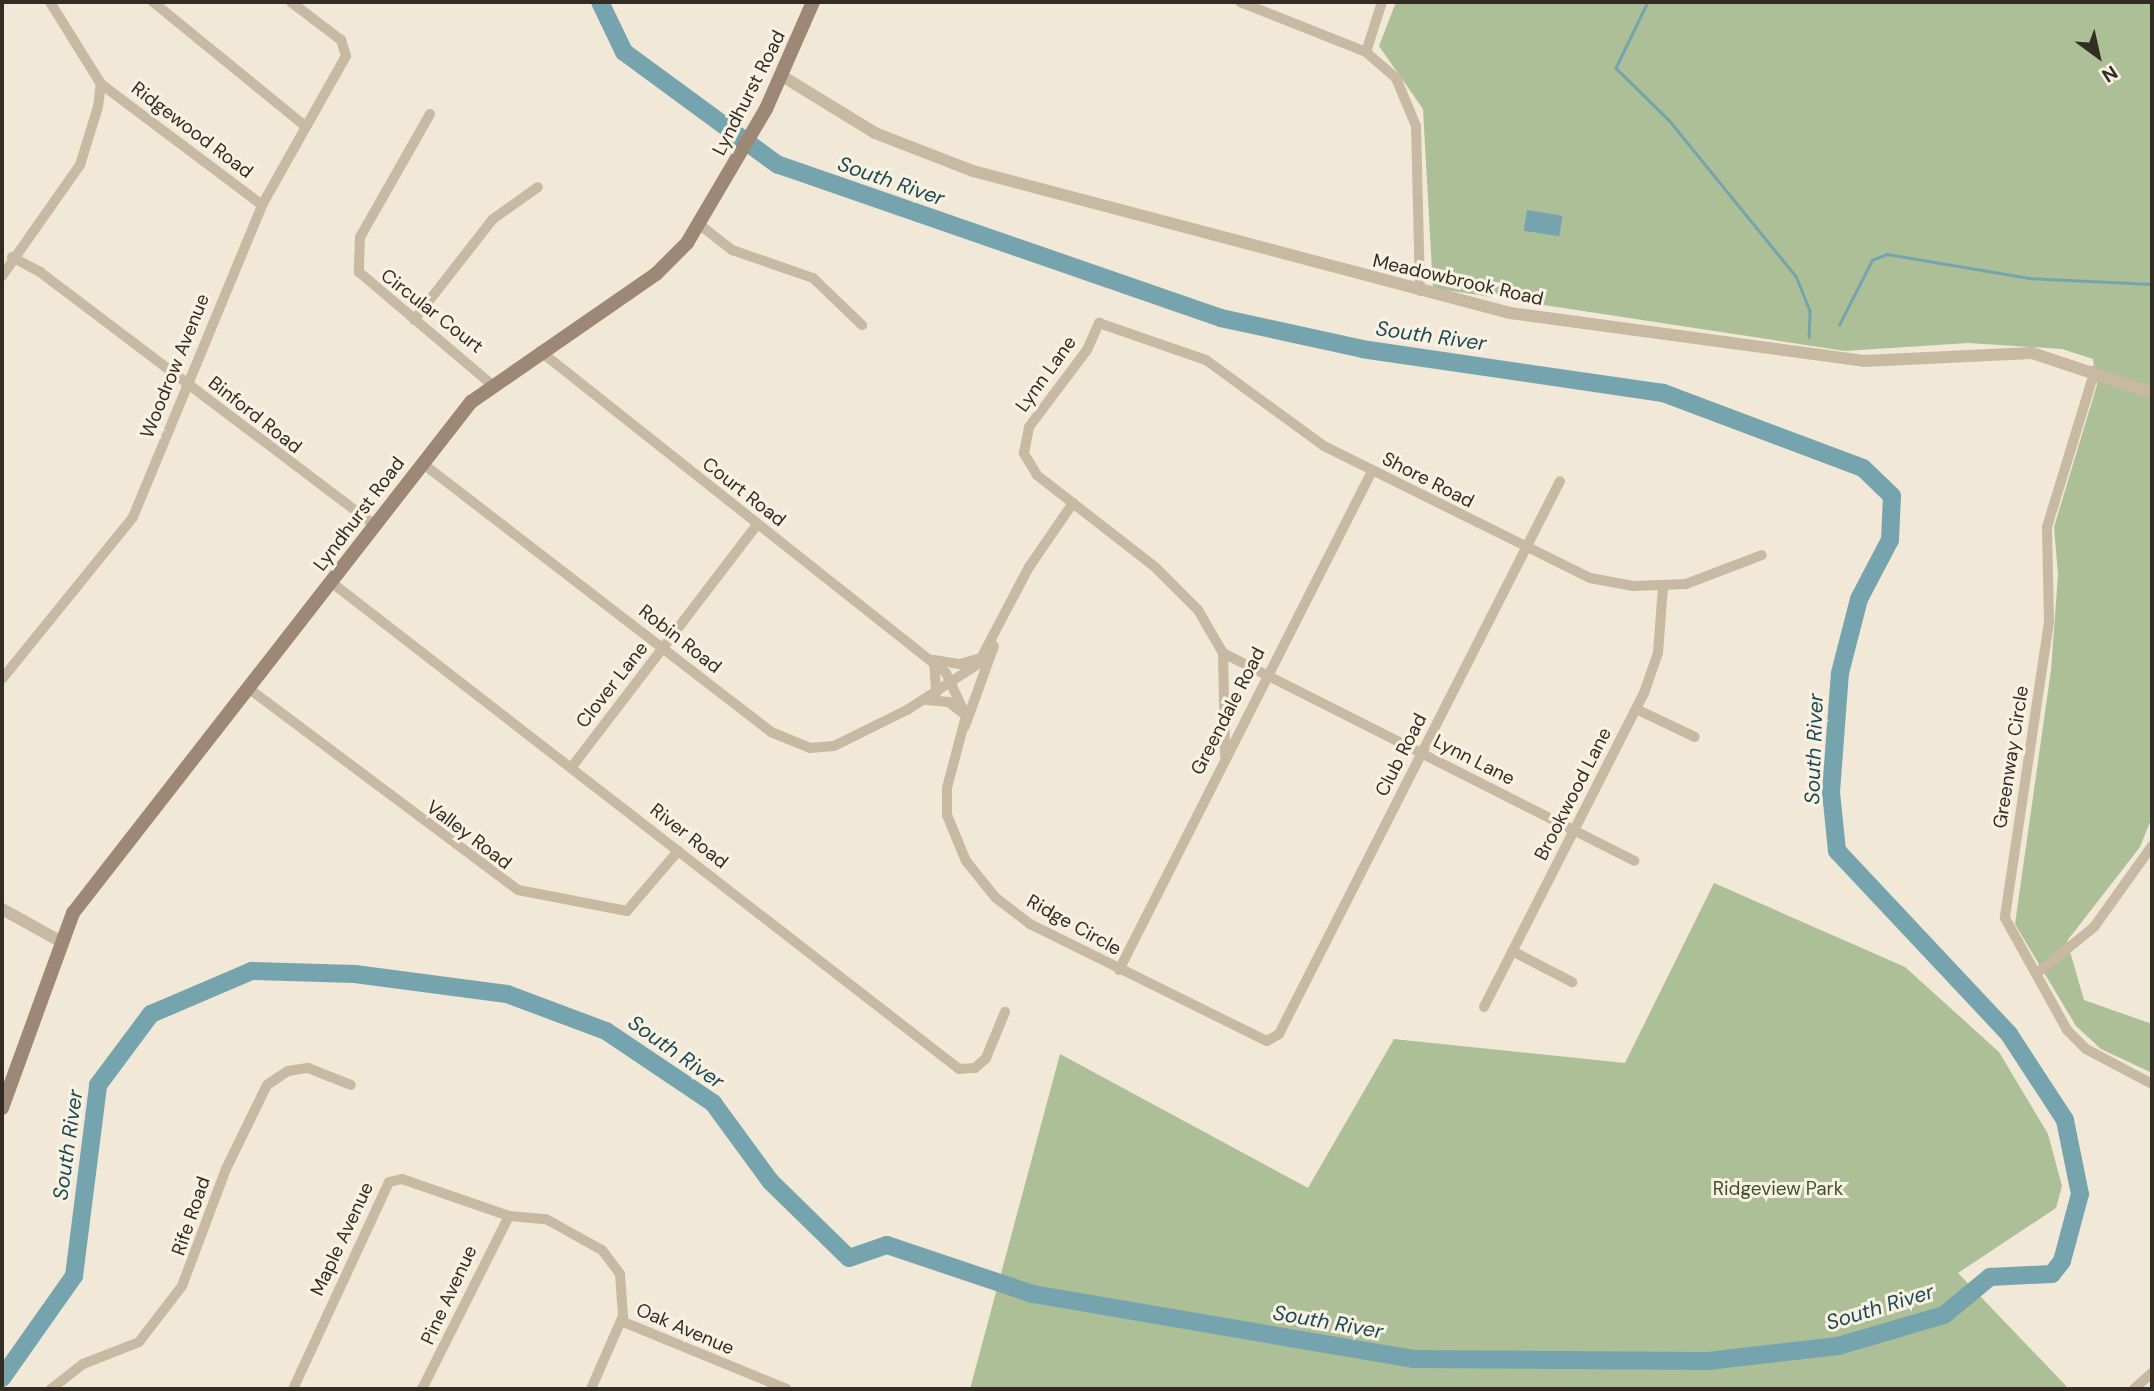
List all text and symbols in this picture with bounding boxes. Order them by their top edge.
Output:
north arrow [2063,21,2133,91]
street label: Lyndhurst Road [708,27,790,159]
text: N [2097,60,2122,88]
street label: Ridgewood Road [127,77,257,183]
water label: South River [834,151,948,211]
street label: Meadowbrook Road [1370,249,1546,311]
street label: Circular Court [376,264,488,358]
street label: Woodrow Avenue [136,291,214,441]
water label: South River [1374,316,1488,356]
street label: Lynn Lane [1011,332,1081,416]
street label: Binford Road [204,371,306,459]
street label: Shore Road [1378,447,1478,513]
street label: Lyndhurst Road [309,452,409,576]
street label: Court Road [698,452,790,532]
street label: Robin Road [634,600,726,678]
street label: Clover Lane [571,637,653,733]
street label: Greendale Road [1186,643,1270,779]
street label: Greenway Circle [1988,684,2034,830]
water label: South River [1799,693,1829,805]
street label: Club Road [1370,710,1432,800]
street label: Brookwood Lane [1530,724,1616,864]
street label: Lynn Lane [1429,730,1519,790]
street label: Valley Road [422,796,516,874]
street label: River Road [646,799,732,873]
street label: Ridge Circle [1023,890,1125,960]
water label: South River [623,1010,729,1094]
water label: South River [48,1088,88,1202]
street label: Rife Road [167,1174,215,1258]
park label: Ridgeview Park [1713,1178,1843,1200]
street label: Maple Avenue [306,1179,378,1299]
street label: Pine Avenue [416,1242,482,1348]
water label: South River [1823,1279,1937,1335]
street label: Oak Avenue [633,1298,737,1360]
water label: South River [1271,1300,1385,1344]

